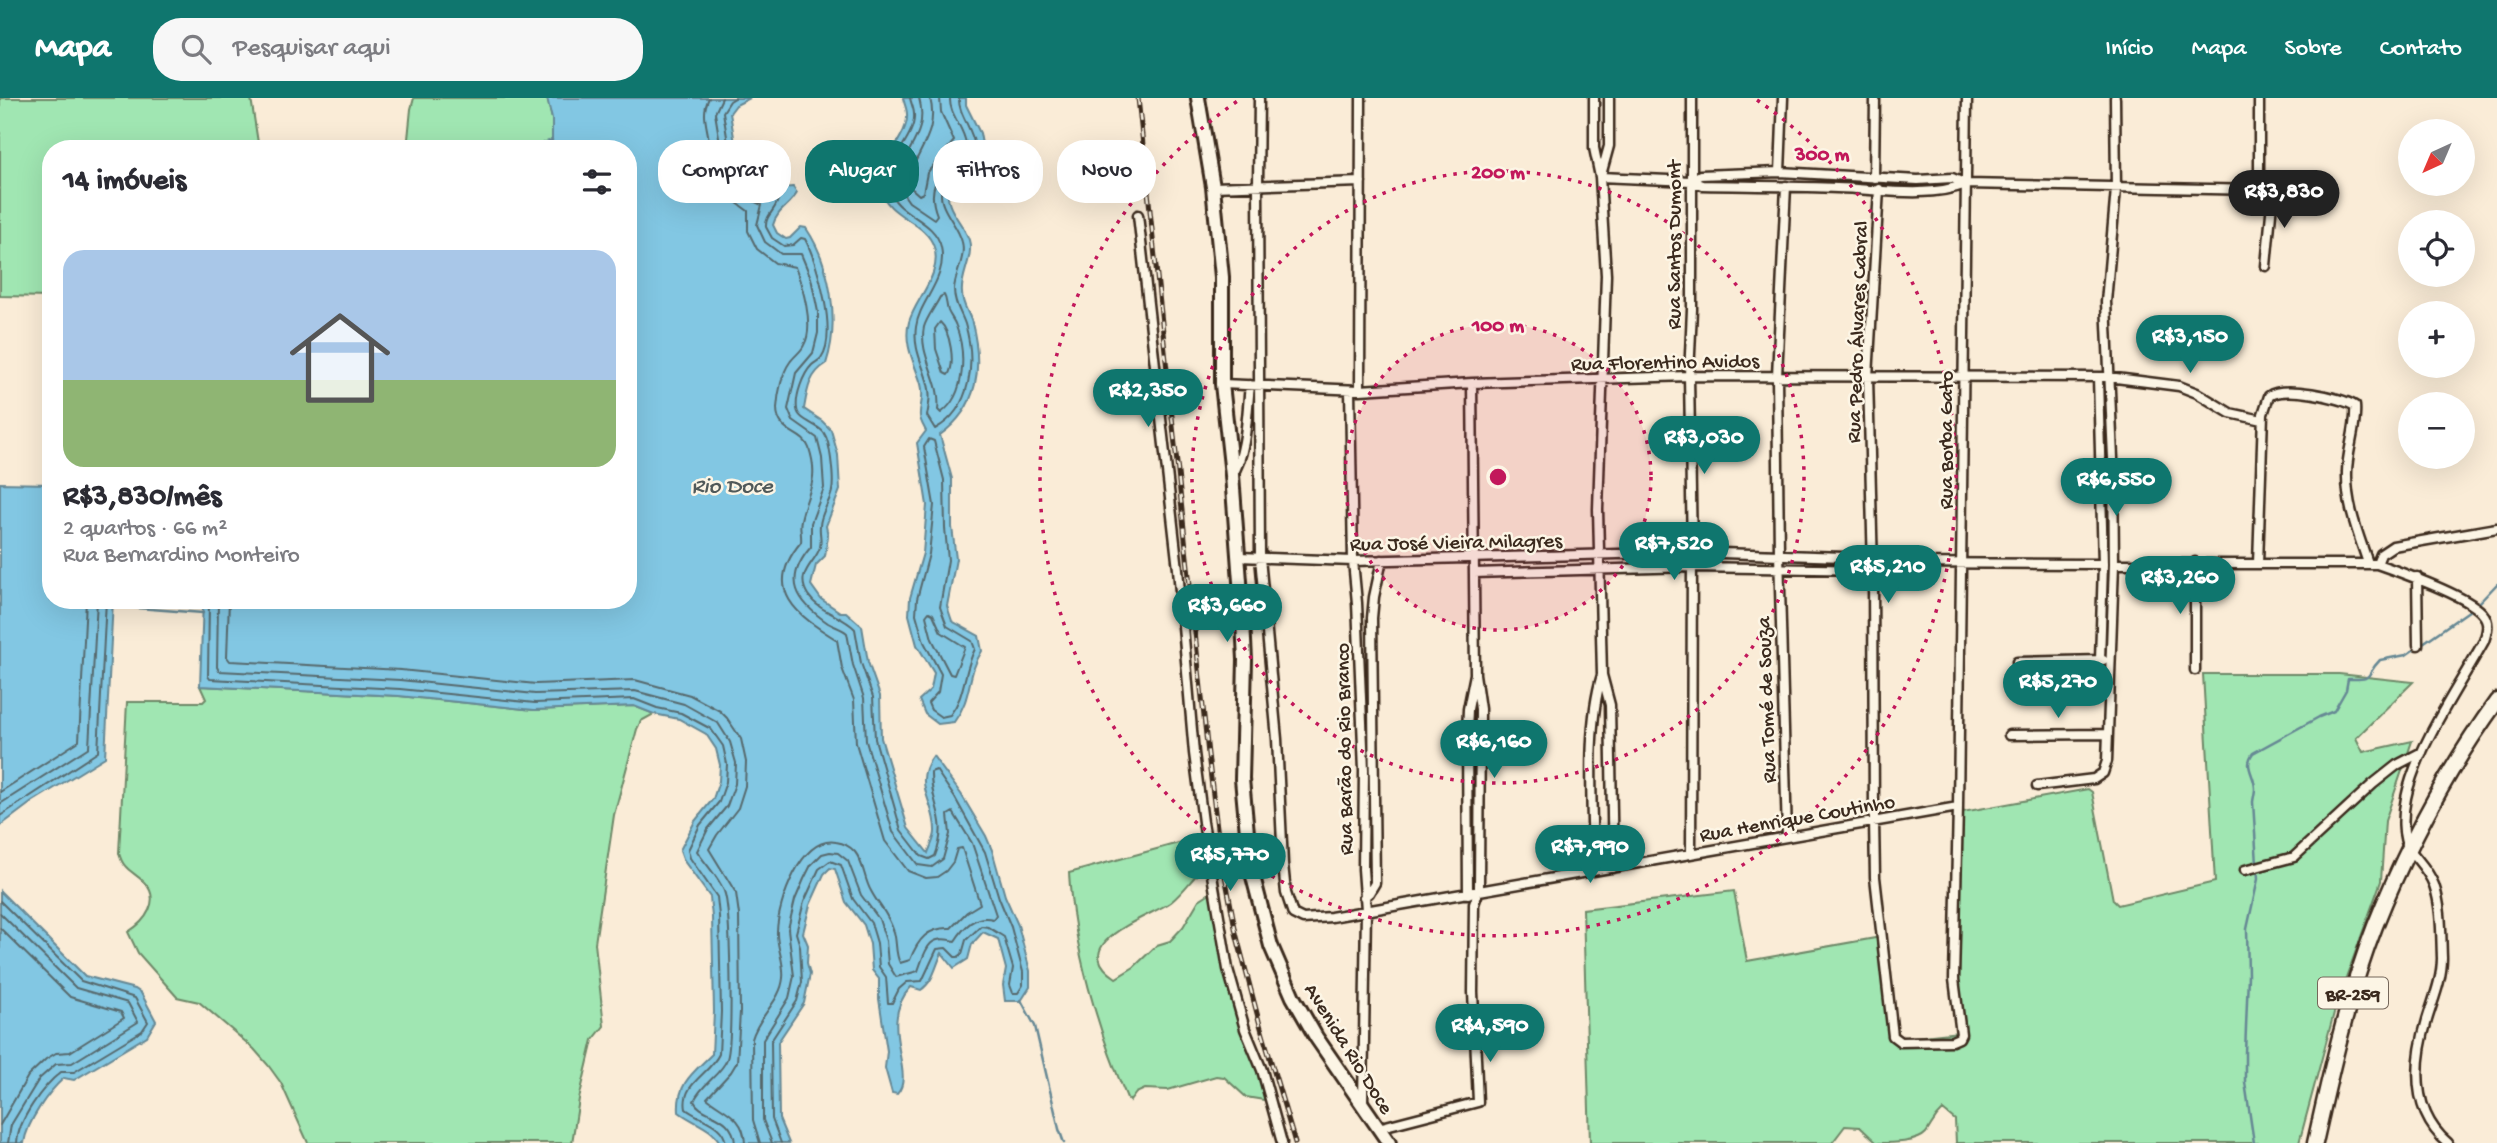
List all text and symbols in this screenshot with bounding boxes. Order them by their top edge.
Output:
search box [153,18,643,81]
text: Mapa [35,30,111,68]
icon: search [177,30,215,68]
text: Pesquisar aqui [233,34,391,65]
text: Início [2105,35,2153,64]
text: Mapa [2191,35,2247,64]
text: Sobre [2285,35,2342,64]
text: Contato [2380,35,2462,64]
north arrow [2398,119,2474,196]
map controls [2398,119,2475,469]
chip: Comprar [658,140,791,203]
chip: Alugar [805,140,919,203]
chip: Filtros [933,140,1043,203]
chip: Novo [1057,140,1156,203]
text: 300 m [1794,144,1849,169]
street label: Rua Santos Dumont [1664,158,1689,329]
text: 200 m [1471,162,1525,187]
icon: filters [578,163,616,201]
text: 14 imóveis [63,165,186,200]
pin: R$3,830 [2219,170,2349,230]
text: R$3,830 [2244,179,2324,206]
button: locate [2398,210,2475,287]
street label: Rua Pedro Álvares Cabral [1842,221,1876,444]
icon: home [277,295,403,421]
button: + [2398,301,2475,378]
text: 100 m [1471,315,1524,340]
pin: R$3,150 [2125,316,2255,375]
text: R$3,150 [2152,324,2228,351]
street label: Rua Florentino Avidos [1571,350,1761,379]
pin: R$2,350 [1083,370,1213,429]
street label: Rua Borba Gato [1936,371,1961,509]
text: R$2,350 [1109,378,1187,405]
button: − [2398,392,2475,469]
pin: R$3,030 [1639,416,1769,476]
text: R$3,030 [1664,425,1744,452]
pin: R$6,550 [2051,458,2181,518]
centre of rings [1486,465,1510,489]
text: R$6,550 [2077,467,2155,494]
water label: Rio Doce [691,474,774,501]
text: R$3,830/mês [63,481,221,516]
text: 2 quartos · 66 m² [63,516,227,543]
pin: R$7,520 [1609,522,1739,582]
street label: Rua José Vieira Milagres [1350,530,1564,559]
text: R$7,520 [1635,531,1713,558]
text: Rua Bernardino Monteiro [63,543,300,570]
pin: R$5,210 [1823,546,1953,605]
text: R$5,210 [1850,554,1926,581]
pin: R$3,260 [2115,556,2245,616]
text: R$3,260 [2141,565,2219,592]
pin: R$3,660 [1162,584,1292,644]
text: R$3,660 [1188,593,1266,620]
street label: Rua Tomé de Souza [1753,615,1784,784]
street label: Rua Barão do Rio Branco [1332,642,1361,855]
pin: R$5,270 [1993,660,2123,720]
text: R$5,270 [2019,669,2097,696]
pin: R$6,160 [1429,720,1559,780]
text: R$6,160 [1456,729,1532,756]
street label: Rua Henrique Coutinho [1698,791,1897,850]
pin: R$7,990 [1525,826,1655,885]
pin: R$5,770 [1165,834,1295,893]
text: R$7,990 [1551,834,1629,861]
text: R$5,770 [1191,842,1269,869]
road number: BR-259 [2318,978,2388,1009]
street label: Avenida Rio Doce [1297,980,1398,1121]
pin: R$4,590 [1425,1004,1555,1064]
text: R$4,590 [1451,1013,1529,1040]

